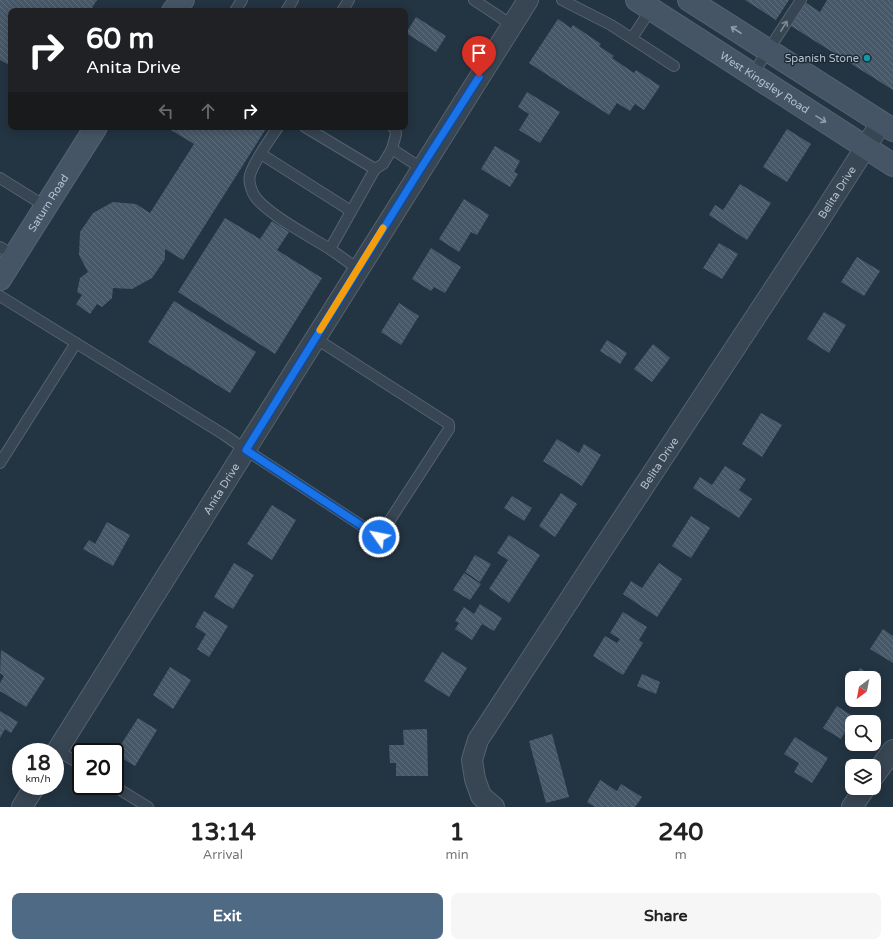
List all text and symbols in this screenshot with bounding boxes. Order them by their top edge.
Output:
one-way arrow [780,20,789,31]
text: 60 m [86,22,154,56]
icon: right [20,24,72,76]
one-way arrow [730,26,741,34]
pin [462,36,496,77]
icon: arrive [468,42,490,64]
street label: West Kingsley Road [718,49,812,116]
place label: Spanish Stone [785,52,859,65]
marker: Spanish Stone [862,53,872,63]
text: Anita Drive [86,56,181,78]
icon: left [155,100,177,122]
icon: ahead [197,100,219,122]
icon: right [239,100,261,122]
one-way arrow [815,114,826,123]
street label: Belita Drive [815,164,858,221]
street label: Saturn Road [25,172,71,234]
street label: Belita Drive [637,435,681,492]
street label: Anita Drive [200,461,242,517]
position arrow [358,516,400,558]
north arrow [845,671,881,707]
map controls [845,671,881,795]
button: search [845,715,881,751]
speed limit sign: 20 [72,743,124,795]
text: 18 [25,752,51,776]
button: layers [845,759,881,795]
text: km/h [25,773,51,785]
text: 13:14 [190,818,256,847]
text: 1 [450,818,465,847]
text: 240 [658,818,703,847]
text: Arrival [203,847,243,863]
text: min [446,847,469,863]
text: m [675,847,687,863]
button: Exit [12,893,443,939]
button: Share [451,893,881,939]

